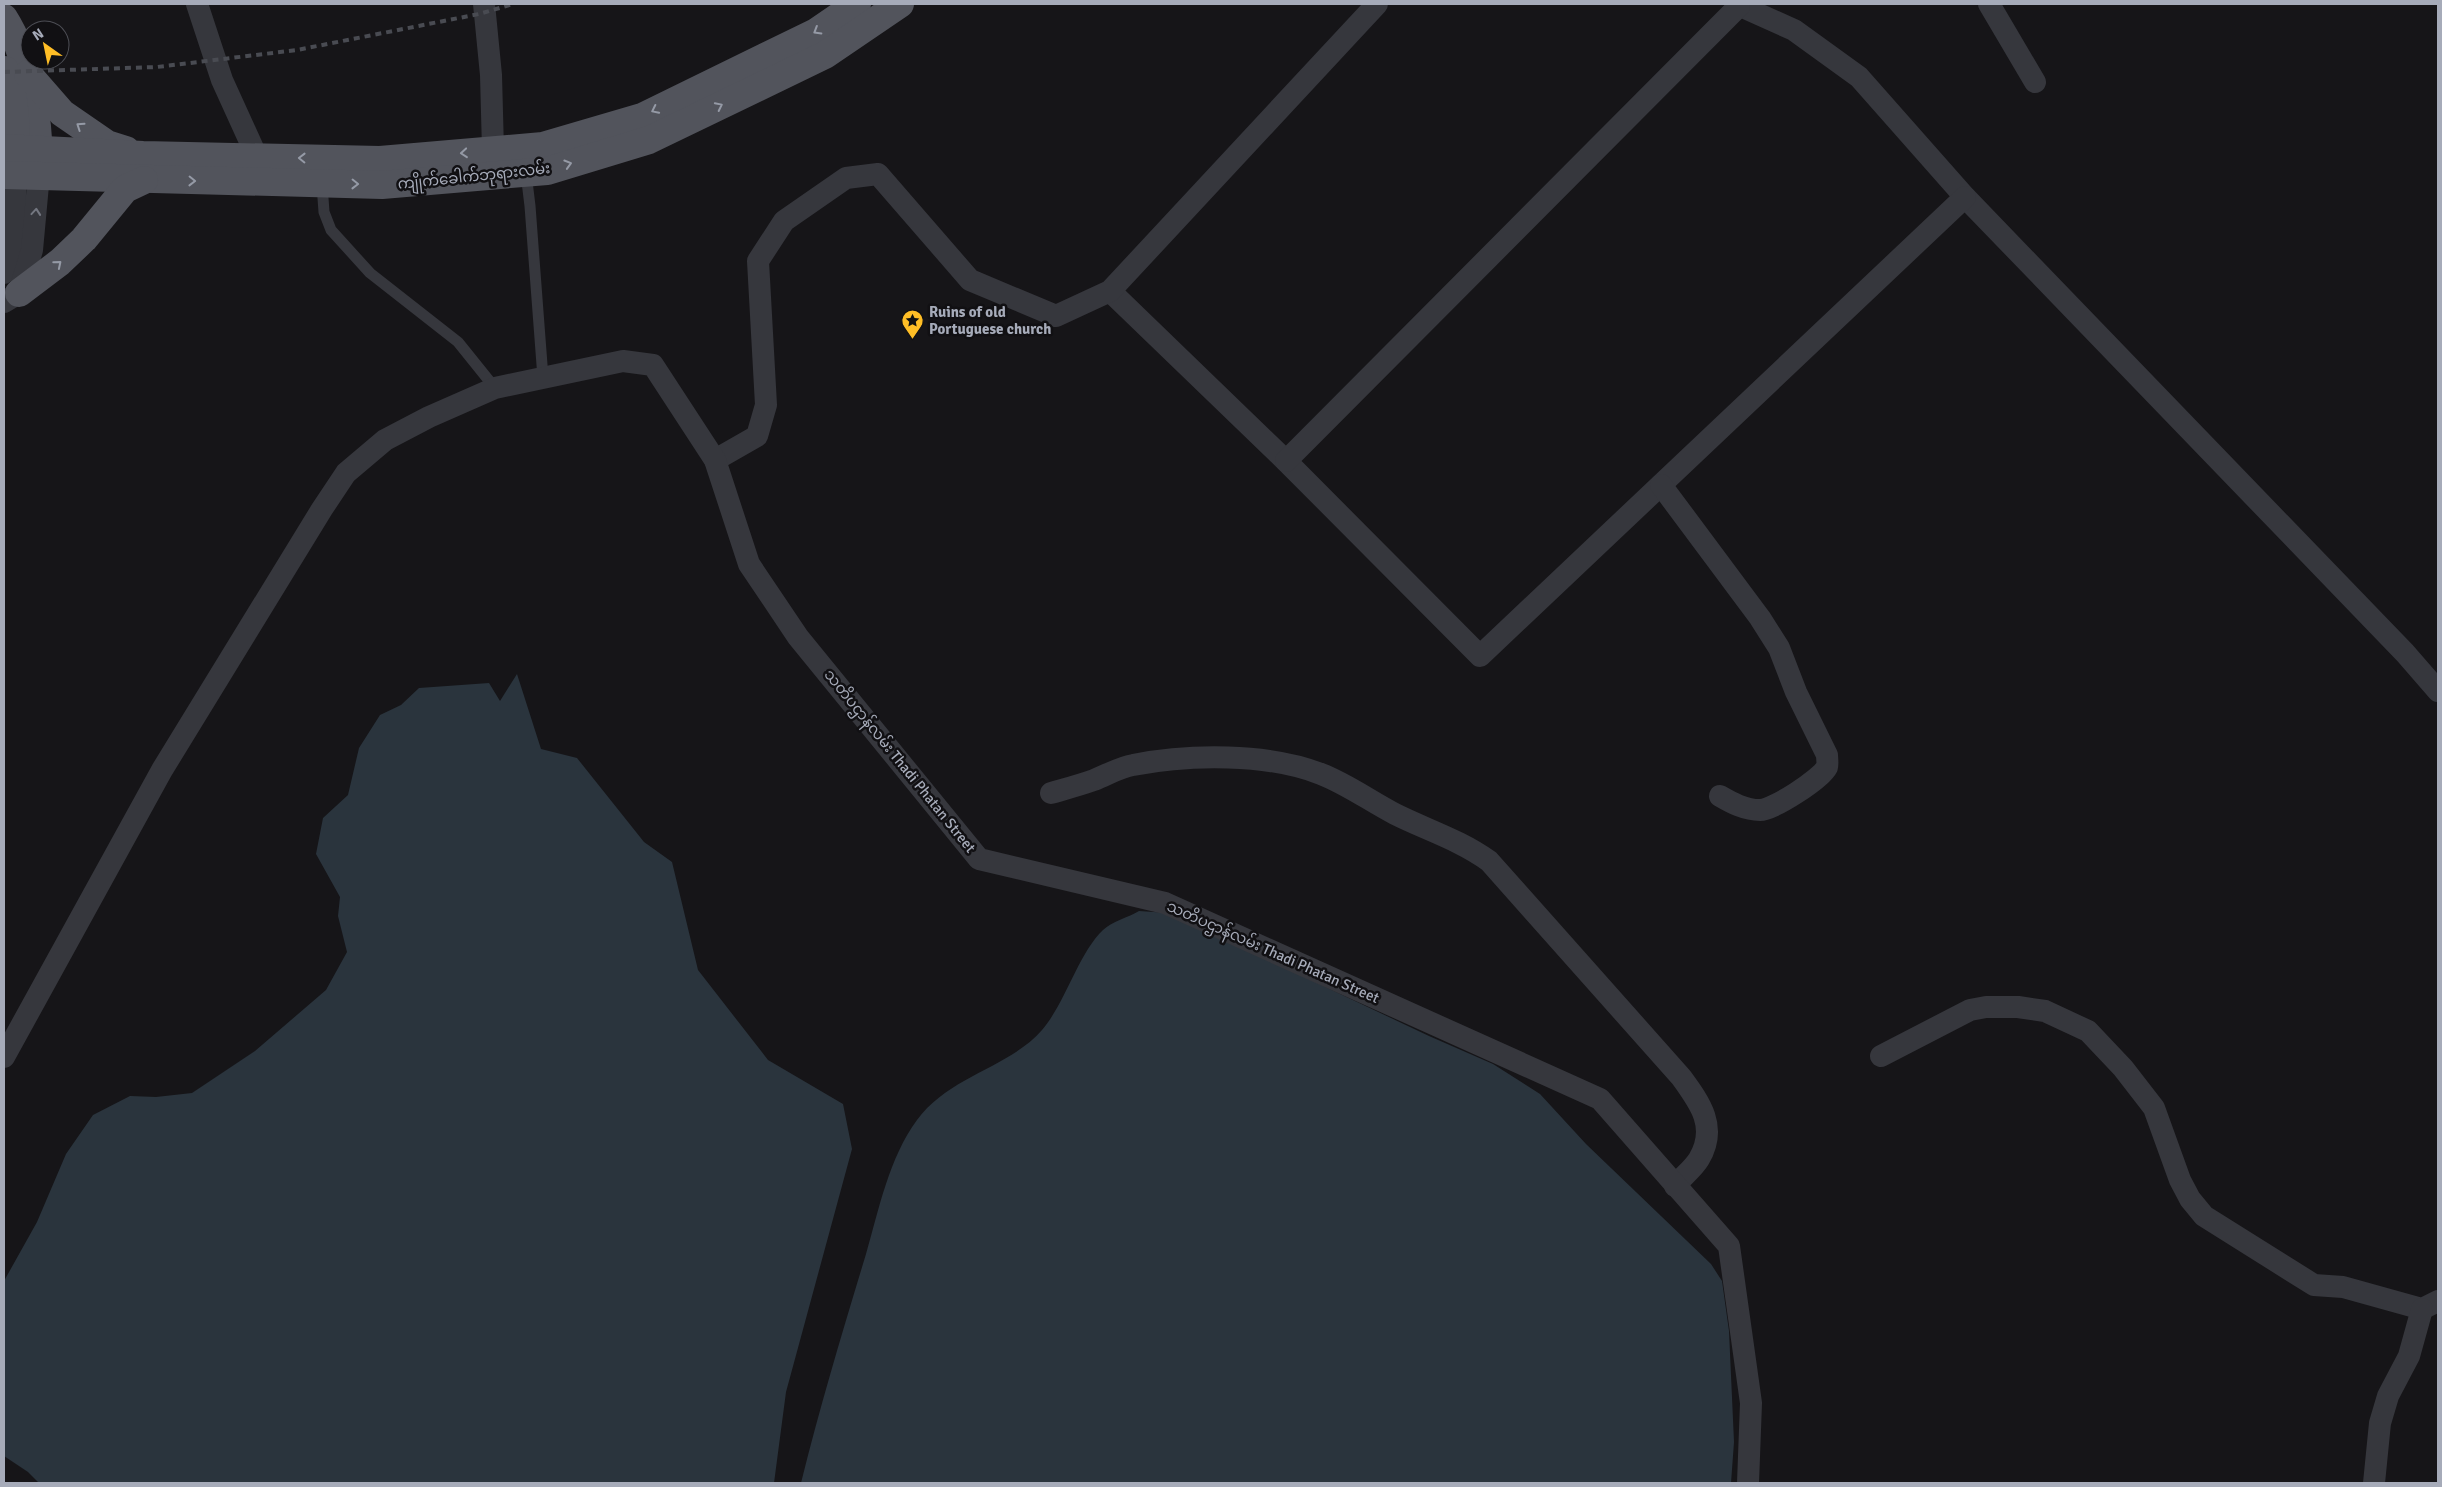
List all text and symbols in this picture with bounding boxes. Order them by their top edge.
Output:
north arrow [20,20,70,70]
one-way arrow [813,24,822,34]
text: N [29,25,47,44]
one-way arrow [714,102,723,112]
one-way arrow [652,104,661,114]
one-way arrow [77,123,86,132]
one-way arrow [460,147,468,158]
one-way arrow [298,153,306,164]
street label: ကျိုက်ခေါက်ဘုရားလမ်း [397,158,551,196]
one-way arrow [564,160,572,170]
one-way arrow [189,176,197,186]
one-way arrow [351,179,359,190]
one-way arrow [30,207,41,215]
one-way arrow [52,260,61,269]
place label: Ruins of old Portuguese church [929,303,1051,338]
place icon: Ruins of old Portuguese church [901,309,925,340]
street label: သတိပဌာန်လမ်း Thadi Phatan Street [818,665,980,858]
street label: သတိပဌာန်လမ်း Thadi Phatan Street [1163,896,1382,1010]

